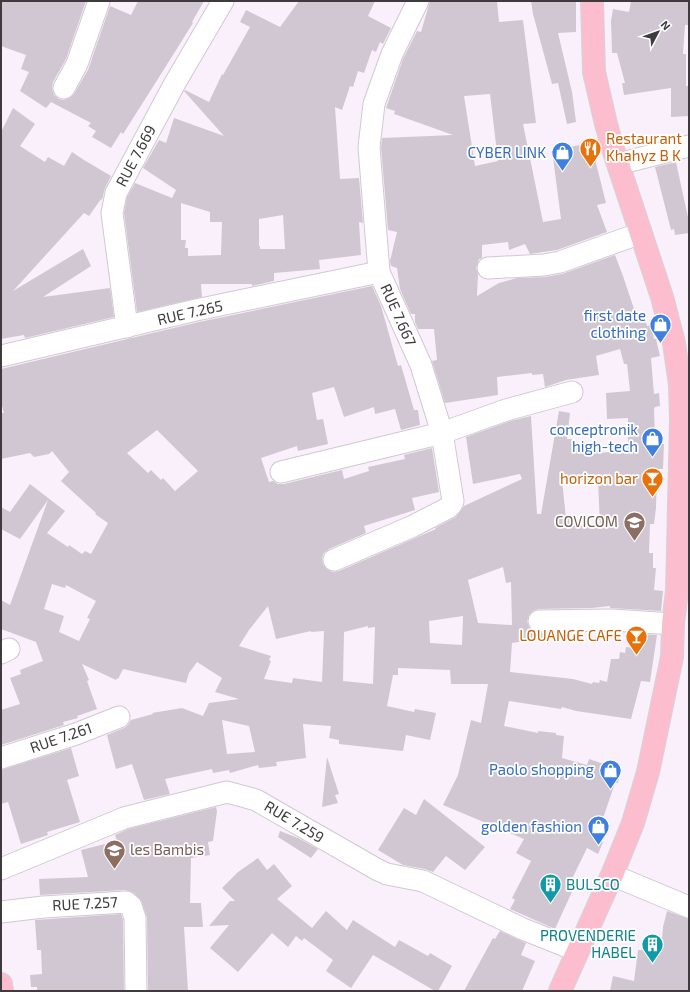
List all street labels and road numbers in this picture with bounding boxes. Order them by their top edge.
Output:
street label: RUE 7.669 [111,122,159,189]
street label: RUE 7.667 [377,281,421,349]
street label: RUE 7.265 [155,296,224,328]
street label: RUE 7.261 [27,718,94,756]
street label: RUE 7.259 [261,796,328,846]
street label: RUE 7.257 [52,892,118,914]

